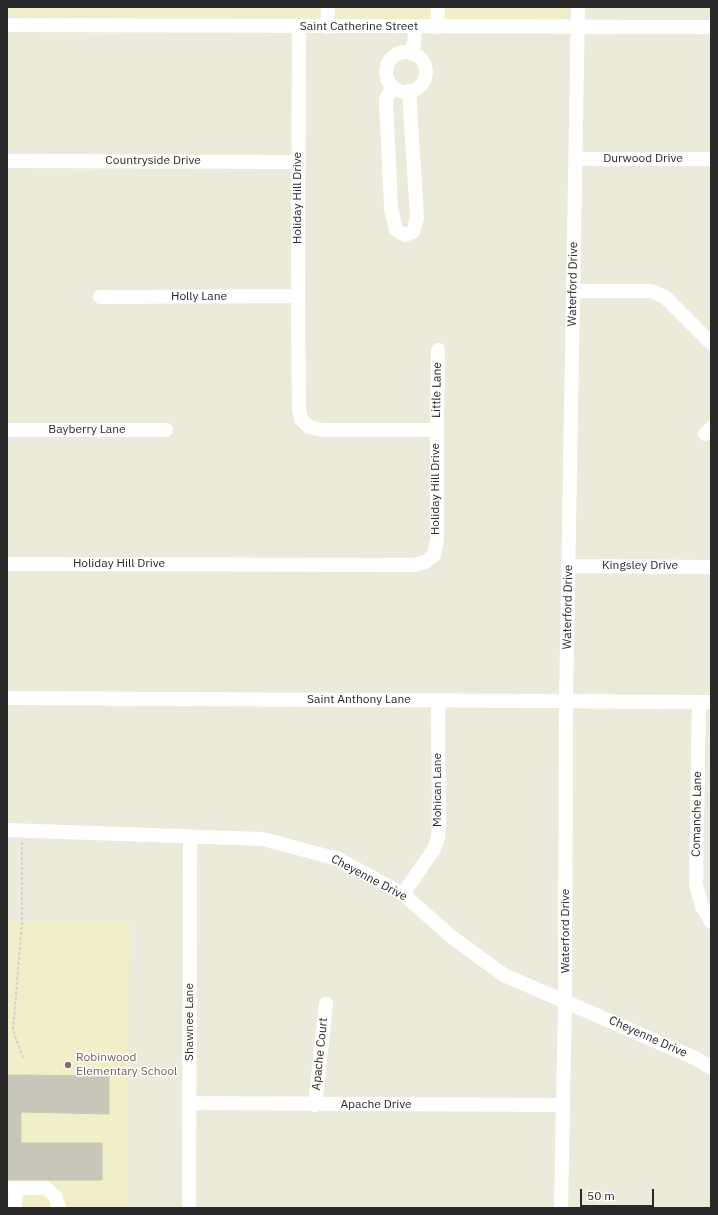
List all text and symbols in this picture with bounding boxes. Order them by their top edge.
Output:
street label: Saint Catherine Street [300,20,418,34]
street label: Holiday Hill Drive [291,152,305,244]
street label: Durwood Drive [603,152,683,166]
street label: Countryside Drive [105,154,201,168]
street label: Waterford Drive [565,242,581,326]
street label: Holly Lane [171,290,227,304]
street label: Little Lane [429,362,445,418]
street label: Bayberry Lane [48,423,126,437]
street label: Holiday Hill Drive [429,443,443,535]
street label: Holiday Hill Drive [73,557,165,571]
street label: Kingsley Drive [602,559,678,573]
street label: Waterford Drive [560,565,576,649]
street label: Saint Anthony Lane [307,693,411,707]
street label: Mohican Lane [431,753,445,827]
street label: Comanche Lane [689,771,705,857]
street label: Cheyenne Drive [328,852,410,904]
street label: Waterford Drive [559,889,573,973]
street label: Shawnee Lane [183,983,197,1061]
street label: Cheyenne Drive [607,1013,689,1061]
street label: Apache Court [309,1017,331,1091]
place label: Robinwood Elementary School [76,1051,177,1079]
marker: Robinwood Elementary School [63,1060,73,1070]
street label: Apache Drive [340,1098,412,1112]
scale bar [582,1181,656,1207]
text: 50 m [587,1188,615,1203]

